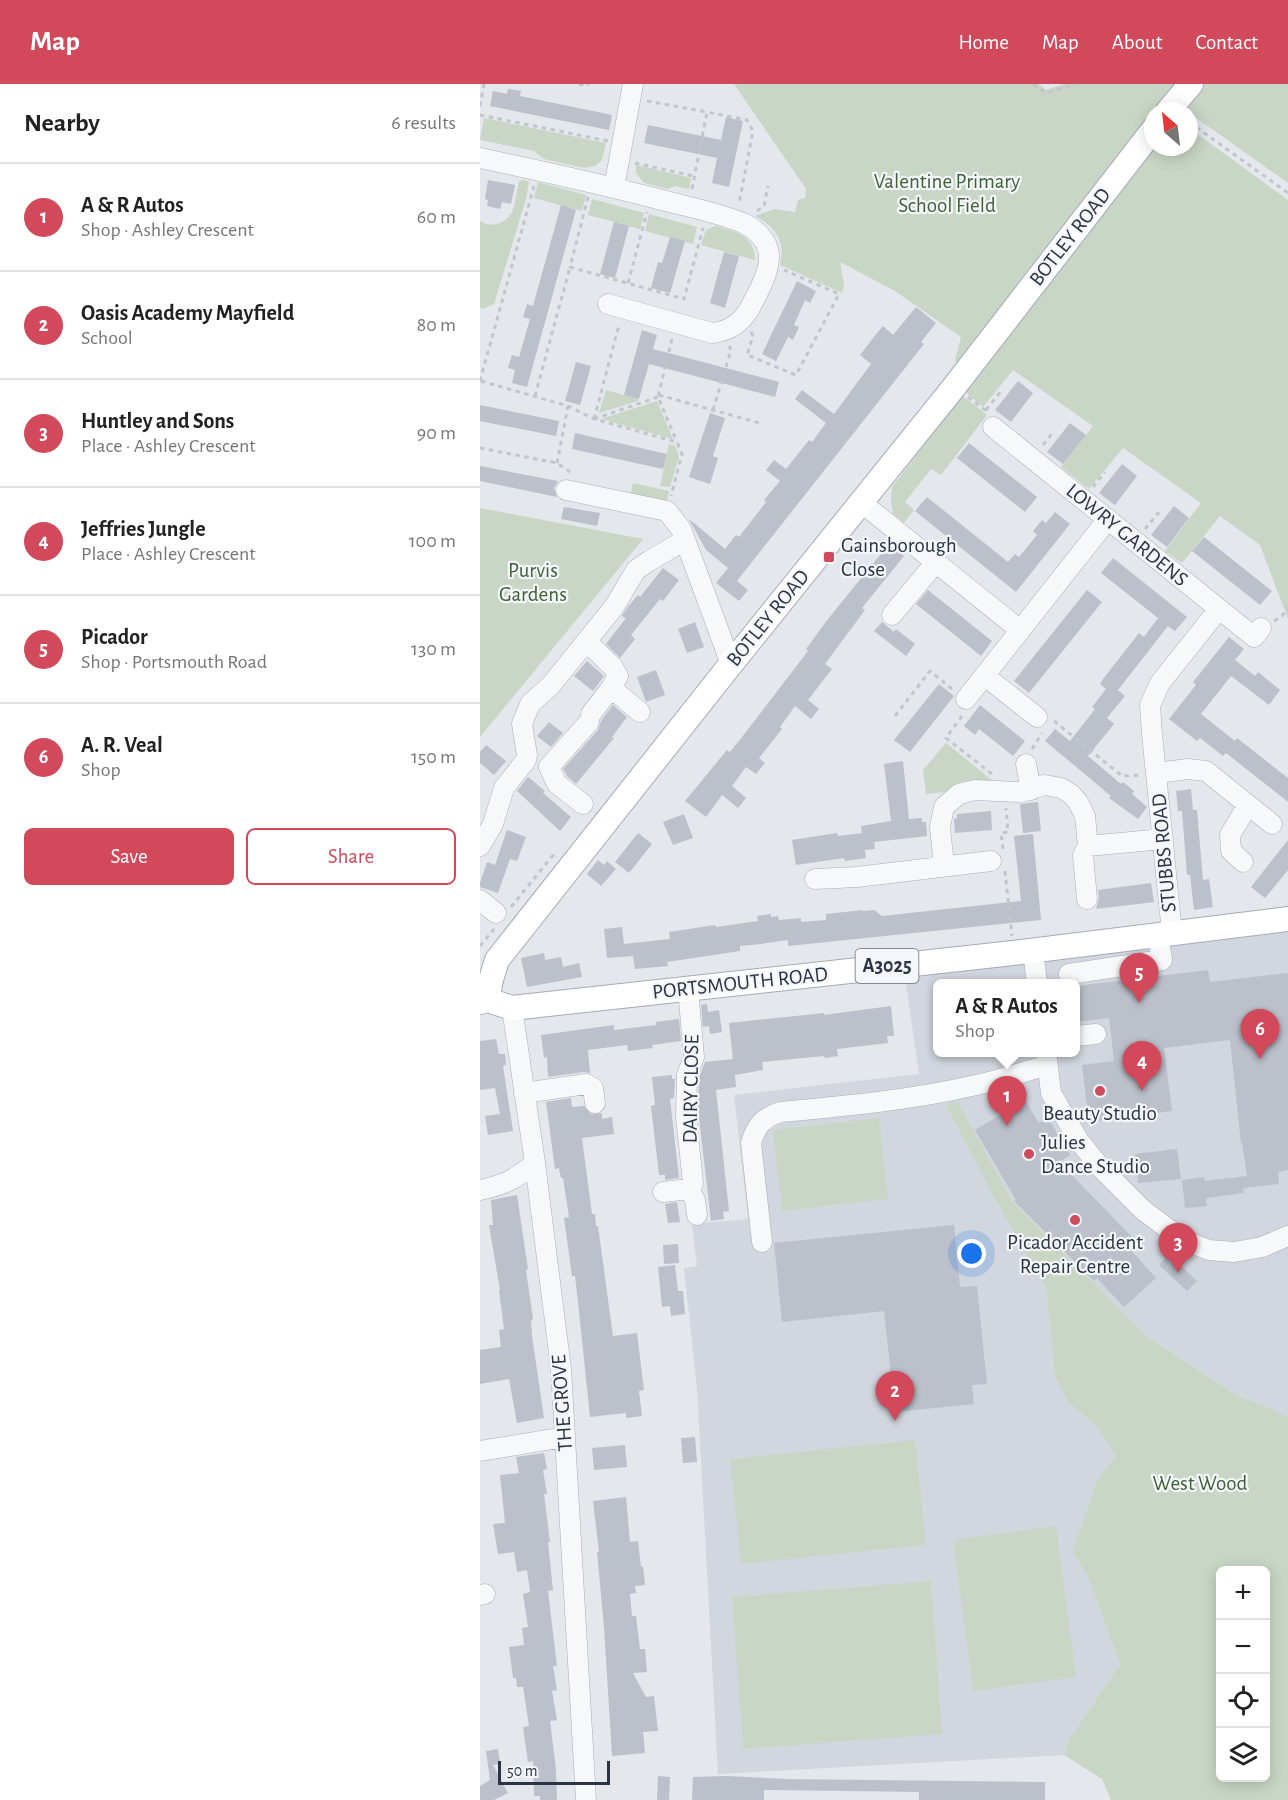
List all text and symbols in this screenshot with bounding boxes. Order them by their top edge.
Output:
text: Map [30,28,80,56]
text: Home [958,32,1009,53]
text: Map [1042,32,1079,53]
text: About [1112,32,1162,53]
text: Contact [1195,32,1258,53]
north arrow [1144,102,1198,156]
text: Nearby [24,110,100,136]
text: 6 results [391,113,456,133]
park label: Valentine Primary School Field [874,171,1020,216]
street label: BOTLEY ROAD [1026,184,1114,290]
text: A & R Autos [81,194,184,216]
text: 1 [40,207,47,227]
text: 60 m [417,207,456,227]
text: Shop · Ashley Crescent [81,220,254,240]
text: Oasis Academy Mayfield [81,302,294,324]
text: 2 [39,315,48,335]
text: 80 m [417,315,456,335]
text: School [81,328,133,348]
text: Huntley and Sons [81,410,234,432]
text: 3 [39,423,48,443]
text: 90 m [417,423,456,443]
text: Place · Ashley Crescent [81,436,256,456]
street label: LOWRY GARDENS [1062,480,1192,590]
text: Jeffries Jungle [81,518,206,540]
text: 4 [38,531,49,551]
text: 100 m [409,531,456,551]
place label: Gainsborough Close [841,535,957,580]
text: Place · Ashley Crescent [81,544,256,564]
marker: Gainsborough Close [822,550,836,564]
park label: Purvis Gardens [499,560,567,605]
street label: BOTLEY ROAD [723,566,813,670]
text: Picador [81,626,148,648]
text: 5 [39,639,48,659]
text: 130 m [411,639,456,659]
text: Shop · Portsmouth Road [81,652,267,672]
text: A. R. Veal [81,734,163,756]
text: 6 [39,747,48,767]
text: 150 m [411,747,456,767]
text: Shop [81,760,121,780]
street label: STUBBS ROAD [1148,793,1180,913]
button: Save [24,828,234,885]
button: Share [246,828,456,885]
road number: A3025 [856,949,918,983]
pin: 5 [1120,954,1158,1003]
street label: PORTSMOUTH ROAD [651,963,829,1003]
popup [933,979,1080,1057]
text: A & R Autos [955,995,1058,1017]
pin: 6 [1240,1010,1280,1059]
text: Shop [955,1021,995,1041]
street label: DAIRY CLOSE [680,1034,702,1144]
pin: 4 [1122,1042,1162,1091]
pin: 1 [988,1076,1026,1126]
marker: Beauty Studio [1093,1084,1107,1098]
place label: Beauty Studio [1043,1103,1157,1124]
place label: Julies Dance Studio [1041,1132,1150,1177]
marker: Julies Dance Studio [1022,1147,1036,1161]
marker: Picador Accident Repair Centre [1068,1213,1082,1227]
pin: 3 [1158,1224,1198,1273]
place label: Picador Accident Repair Centre [1007,1232,1143,1277]
your location [957,1239,986,1268]
street label: THE GROVE [548,1354,576,1452]
pin: 2 [876,1372,914,1421]
park label: West Wood [1153,1473,1248,1494]
map controls [1216,1566,1270,1782]
button: + [1216,1566,1270,1620]
button: − [1216,1620,1270,1674]
button: locate [1216,1674,1270,1728]
button: layers [1216,1728,1270,1782]
scale bar [498,1758,610,1786]
text: 50 m [507,1763,538,1779]

